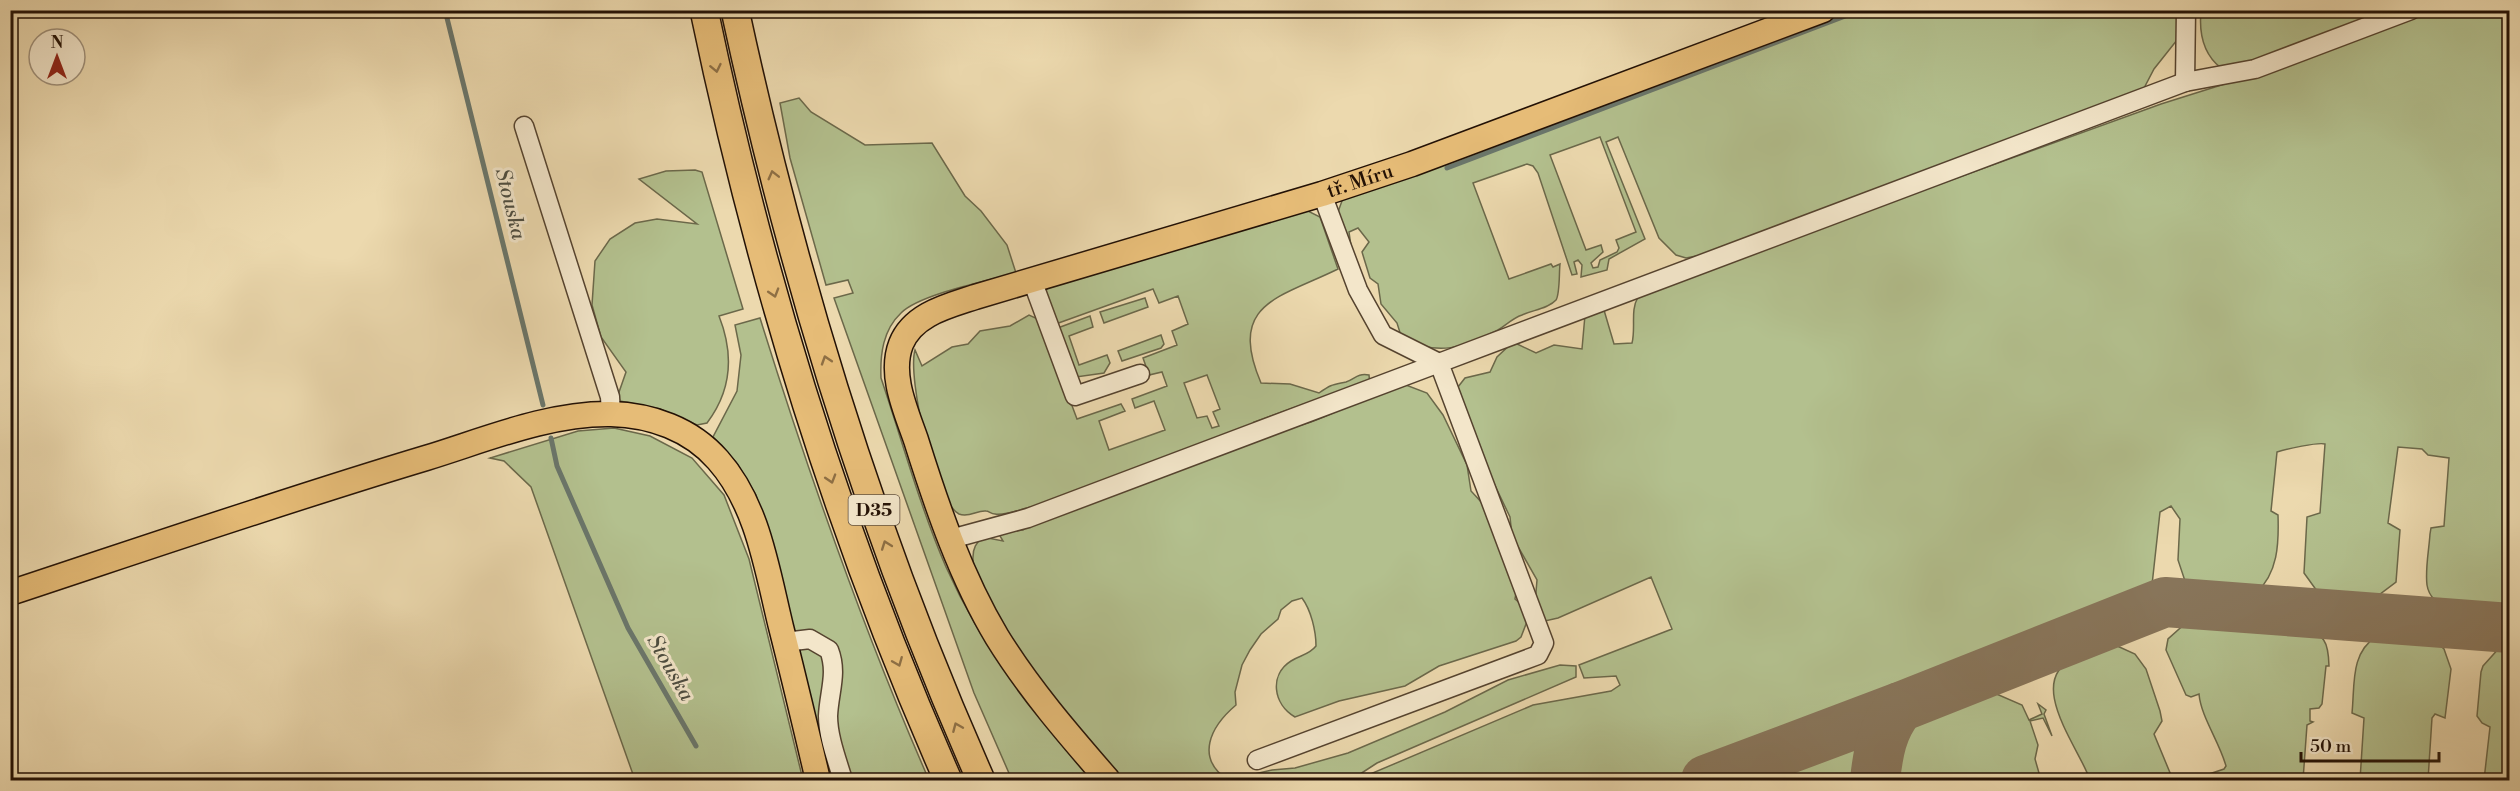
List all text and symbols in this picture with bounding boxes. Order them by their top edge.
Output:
north arrow [27,27,87,87]
text: N [51,33,64,53]
one-way arrow [709,62,722,72]
street label: tř. Míru [1324,158,1397,204]
water label: Stouska [489,166,531,243]
one-way arrow [768,170,780,181]
one-way arrow [767,287,779,298]
one-way arrow [820,355,833,366]
one-way arrow [824,473,836,484]
road number: D35 [848,495,900,525]
one-way arrow [881,540,894,551]
water label: Stouska [641,630,700,706]
one-way arrow [891,656,903,667]
one-way arrow [952,722,964,733]
scale bar [2301,725,2439,763]
text: 50 m [2310,735,2352,758]

